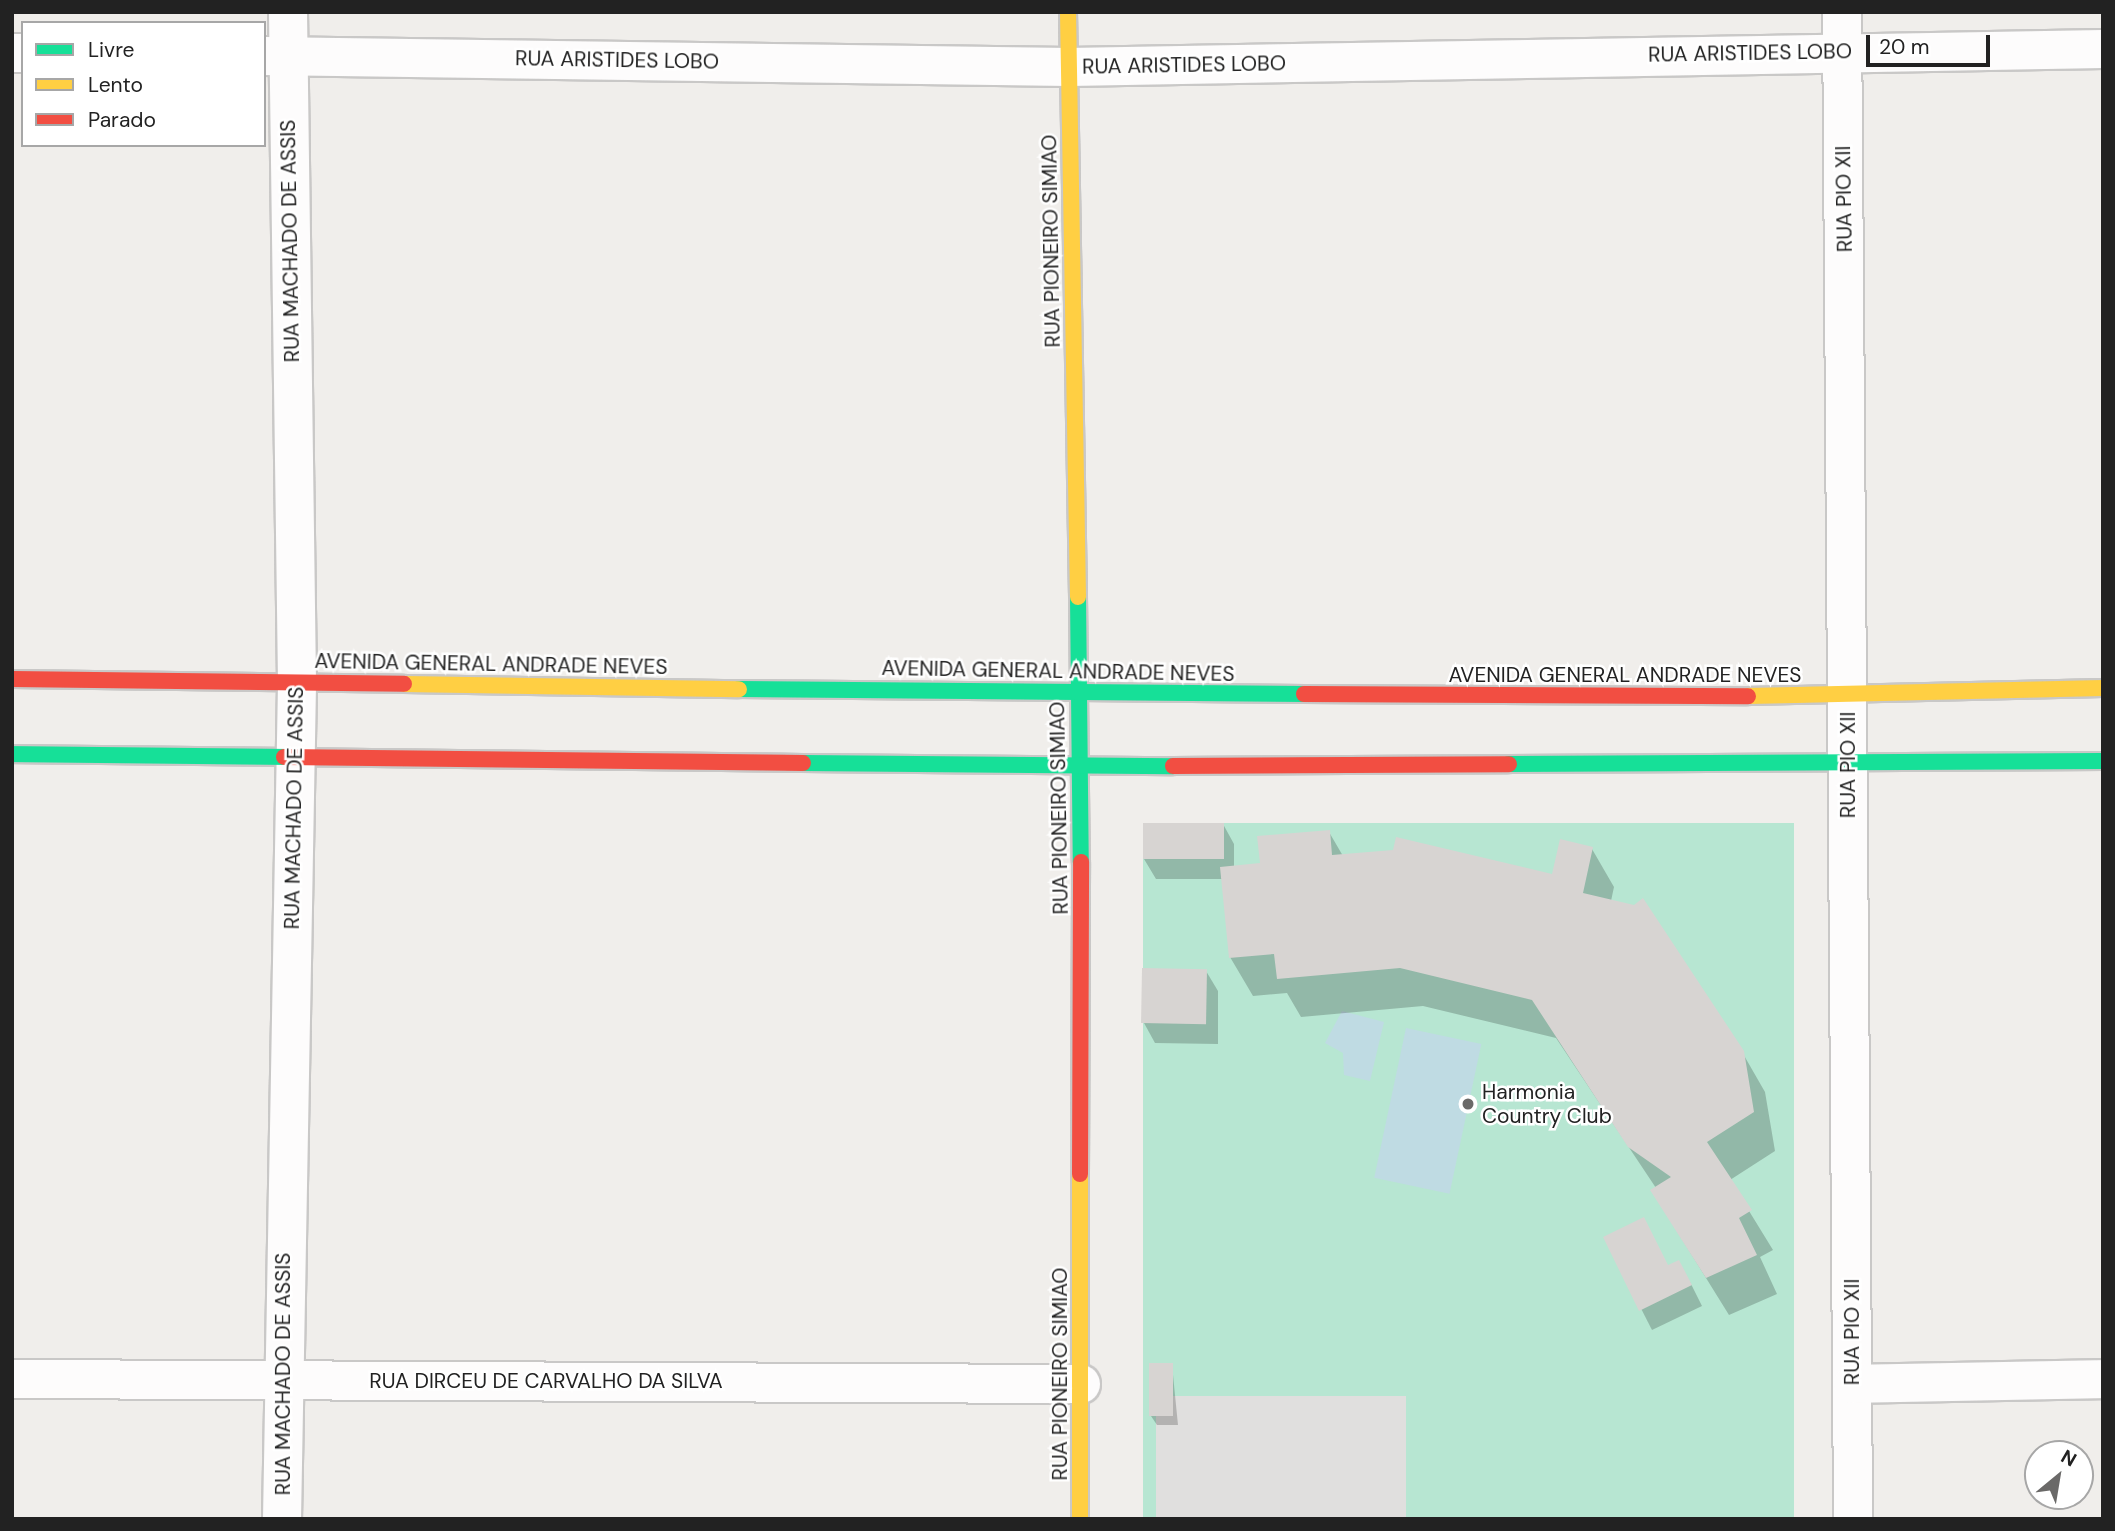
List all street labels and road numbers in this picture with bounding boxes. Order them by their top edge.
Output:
street label: RUA ARISTIDES LOBO [1648,39,1852,67]
street label: RUA ARISTIDES LOBO [515,46,719,74]
street label: RUA ARISTIDES LOBO [1082,51,1286,79]
street label: RUA MACHADO DE ASSIS [275,119,305,363]
street label: RUA PIONEIRO SIMIAO [1037,134,1065,348]
street label: RUA PIO XII [1830,146,1858,252]
street label: AVENIDA GENERAL ANDRADE NEVES [314,648,668,680]
street label: AVENIDA GENERAL ANDRADE NEVES [881,655,1235,687]
street label: AVENIDA GENERAL ANDRADE NEVES [1448,662,1802,688]
street label: RUA MACHADO DE ASSIS [279,686,309,930]
street label: RUA PIONEIRO SIMIAO [1045,701,1073,915]
street label: RUA PIO XII [1835,712,1861,818]
street label: RUA MACHADO DE ASSIS [270,1253,296,1495]
street label: RUA PIONEIRO SIMIAO [1047,1267,1073,1481]
street label: RUA PIO XII [1839,1279,1865,1385]
street label: RUA DIRCEU DE CARVALHO DA SILVA [369,1368,723,1394]

